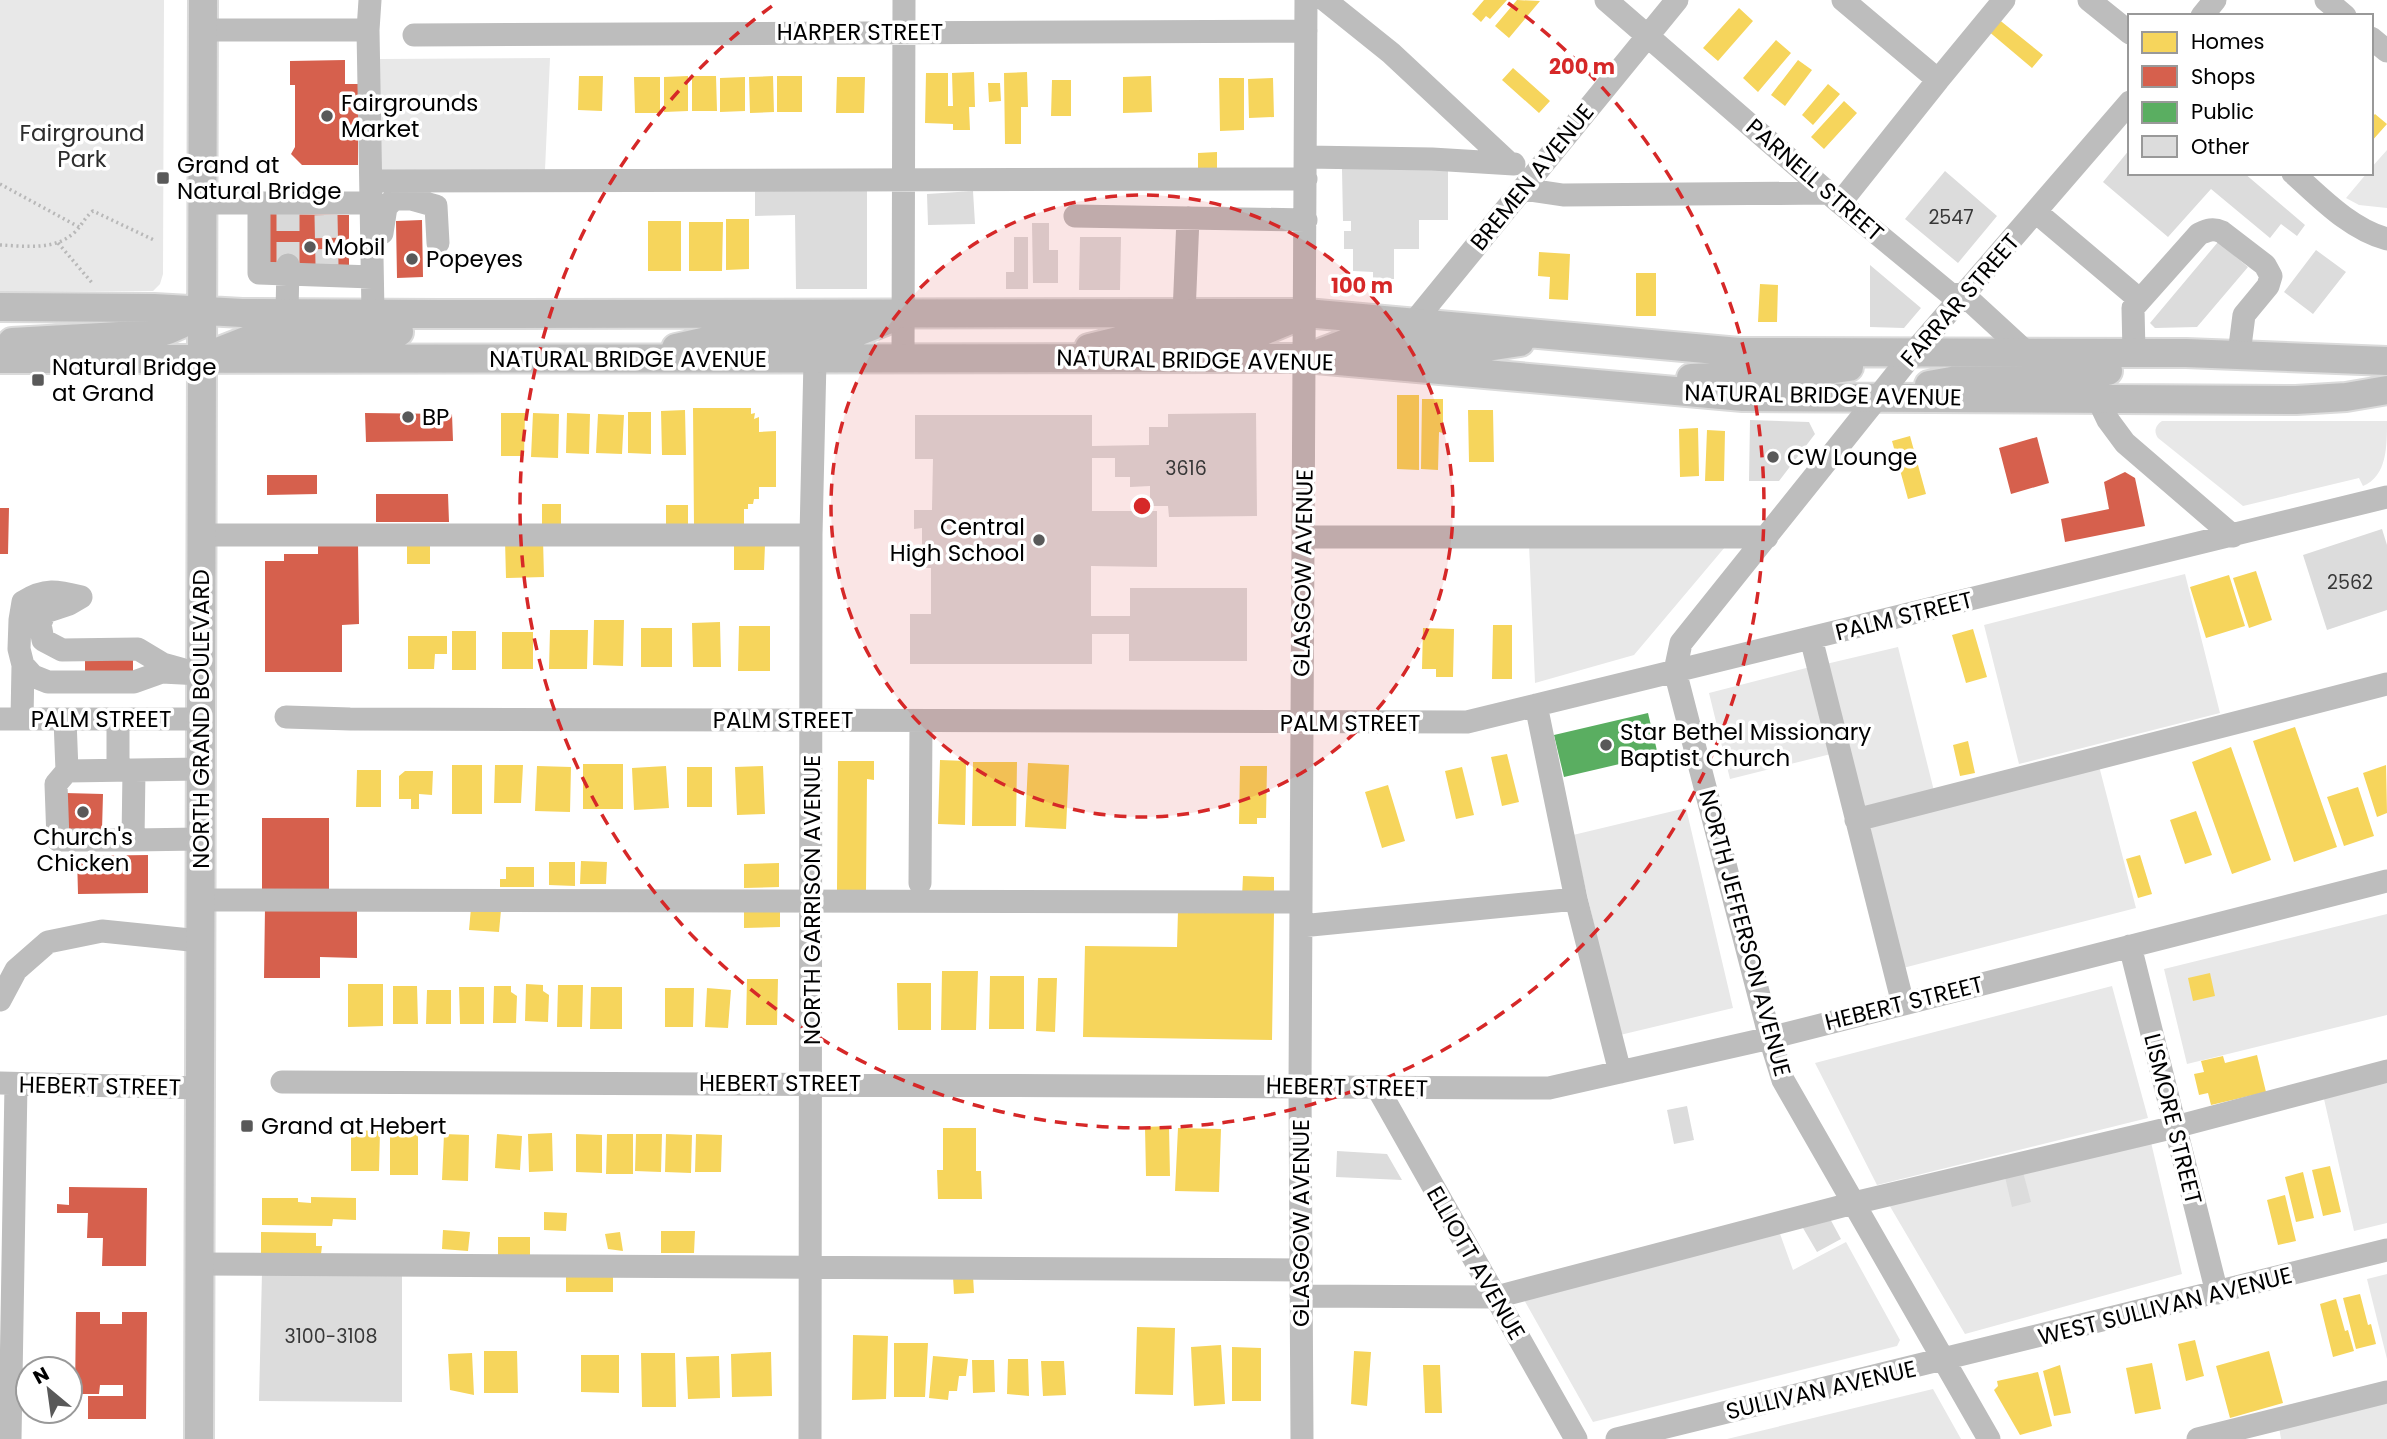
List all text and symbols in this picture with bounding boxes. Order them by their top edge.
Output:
legend [2128,14,2373,175]
street label: HARPER STREET [777,16,943,48]
text: Homes [2191,27,2265,56]
text: 200 m [1549,52,1615,81]
text: Shops [2191,62,2255,91]
place label: Fairgrounds Market [341,87,478,145]
street label: BREMEN AVENUE [1463,97,1601,257]
text: Public [2191,97,2254,126]
marker: Fairgrounds Market [319,108,335,124]
street label: PARNELL STREET [1739,111,1891,249]
park label: Fairground Park [19,117,145,175]
text: Other [2191,132,2250,161]
place label: Grand at Natural Bridge [177,149,341,207]
marker: Grand at Natural Bridge [155,170,171,186]
house number: 2547 [1928,204,1974,231]
street label: FARRAR STREET [1893,227,2027,373]
place label: Mobil [324,231,385,263]
marker: Mobil [302,239,318,255]
place label: Popeyes [426,243,523,275]
marker: Popeyes [404,251,420,267]
text: 100 m [1331,271,1393,300]
street label: NATURAL BRIDGE AVENUE [1056,342,1334,378]
street label: NATURAL BRIDGE AVENUE [489,343,767,375]
place label: Natural Bridge at Grand [52,351,216,409]
marker: Natural Bridge at Grand [30,372,46,388]
street label: NATURAL BRIDGE AVENUE [1684,377,1962,413]
place label: BP [422,401,449,433]
marker: BP [400,409,416,425]
place label: CW Lounge [1787,441,1917,473]
marker: CW Lounge [1765,449,1781,465]
house number: 3616 [1165,455,1207,482]
street label: GLASGOW AVENUE [1285,469,1321,677]
centre of rings [1130,494,1154,518]
place label: Central High School [890,511,1025,569]
marker: Central High School [1031,532,1047,548]
street label: NORTH GRAND BOULEVARD [185,569,217,869]
house number: 2562 [2327,569,2373,596]
street label: PALM STREET [1832,583,1976,649]
street label: PALM STREET [31,703,171,735]
street label: PALM STREET [713,704,853,736]
street label: PALM STREET [1280,707,1420,739]
place label: Star Bethel Missionary Baptist Church [1620,716,1871,774]
marker: Star Bethel Missionary Baptist Church [1598,737,1614,753]
street label: NORTH GARRISON AVENUE [796,755,828,1045]
street label: NORTH JEFFERSON AVENUE [1691,786,1799,1080]
marker: Church's Chicken [75,804,91,820]
place label: Church's Chicken [33,821,133,879]
street label: HEBERT STREET [1821,968,1987,1038]
street label: LISMORE STREET [2136,1030,2210,1208]
street label: HEBERT STREET [699,1067,861,1099]
street label: HEBERT STREET [19,1069,181,1103]
street label: HEBERT STREET [1266,1070,1428,1104]
place label: Grand at Hebert [261,1110,446,1142]
marker: Grand at Hebert [239,1118,255,1134]
street label: GLASGOW AVENUE [1285,1119,1317,1327]
street label: ELLIOTT AVENUE [1419,1180,1533,1346]
street label: WEST SULLIVAN AVENUE [2035,1259,2295,1353]
house number: 3100-3108 [285,1323,377,1350]
street label: SULLIVAN AVENUE [1723,1353,1919,1427]
north arrow [14,1355,84,1425]
text: N [28,1360,54,1391]

